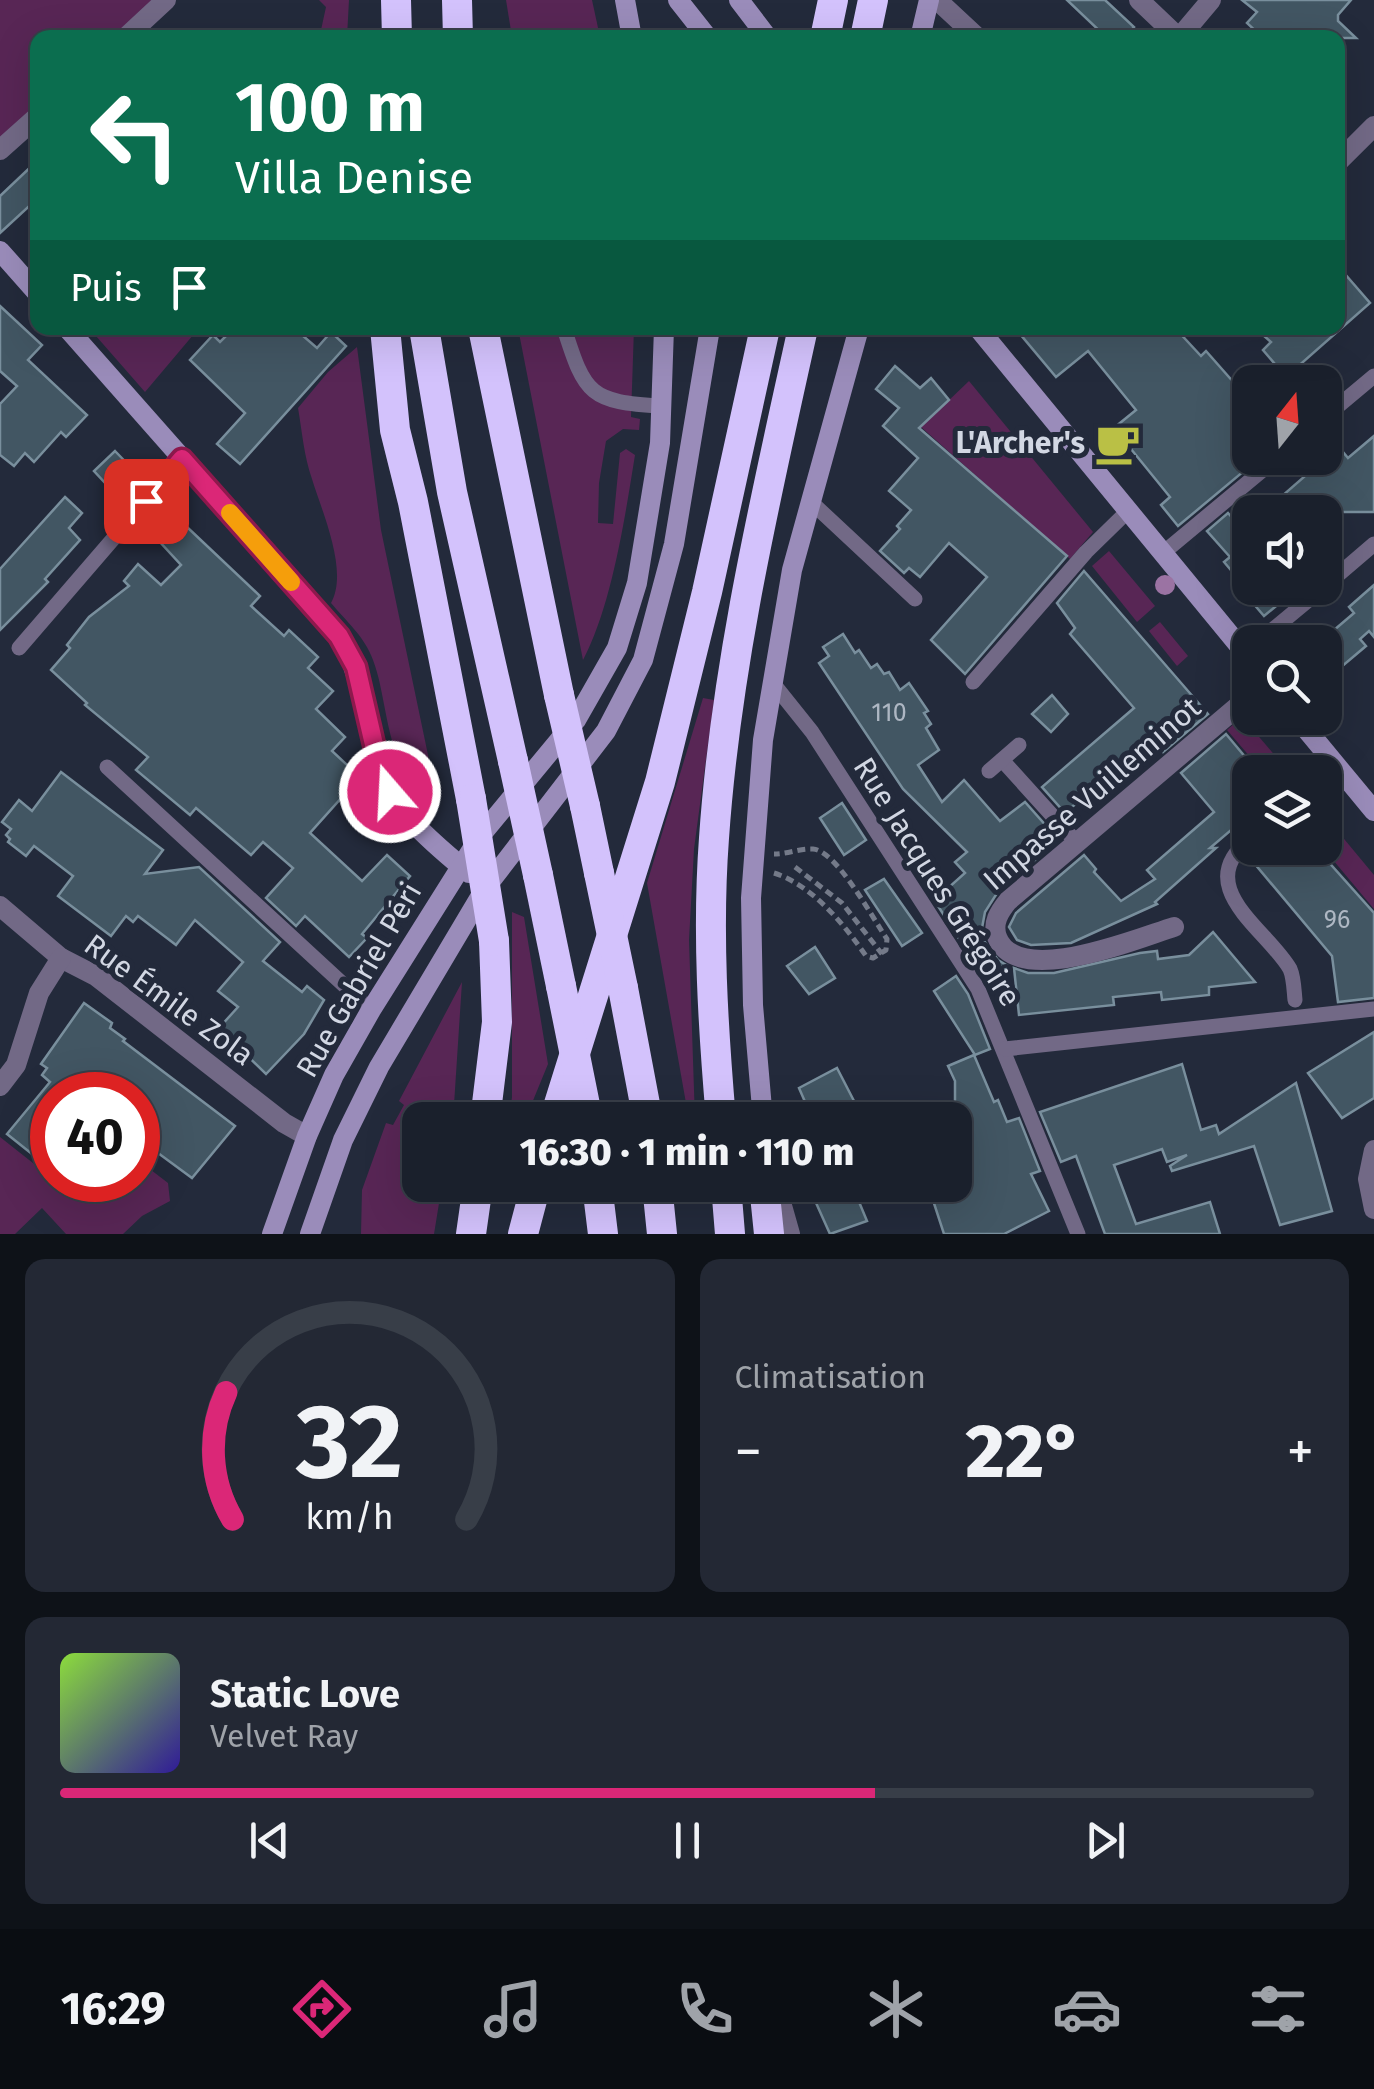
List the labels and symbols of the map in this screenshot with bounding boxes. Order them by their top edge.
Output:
north arrow [1232,365,1342,475]
cafe icon: L'Archer's [1094,419,1142,467]
place label: L'Archer's [956,425,1085,461]
pin [104,459,189,544]
street label: Impasse Vuilleminot [976,690,1208,898]
house number: 110 [871,698,907,728]
position arrow [338,740,442,844]
street label: Rue Jacques Grégoire [846,751,1028,1013]
street label: Rue Gabriel Péri [289,876,429,1084]
house number: 96 [1324,905,1350,935]
street label: Rue Émile Zola [77,927,261,1073]
speed limit sign: 40 [30,1072,160,1202]

